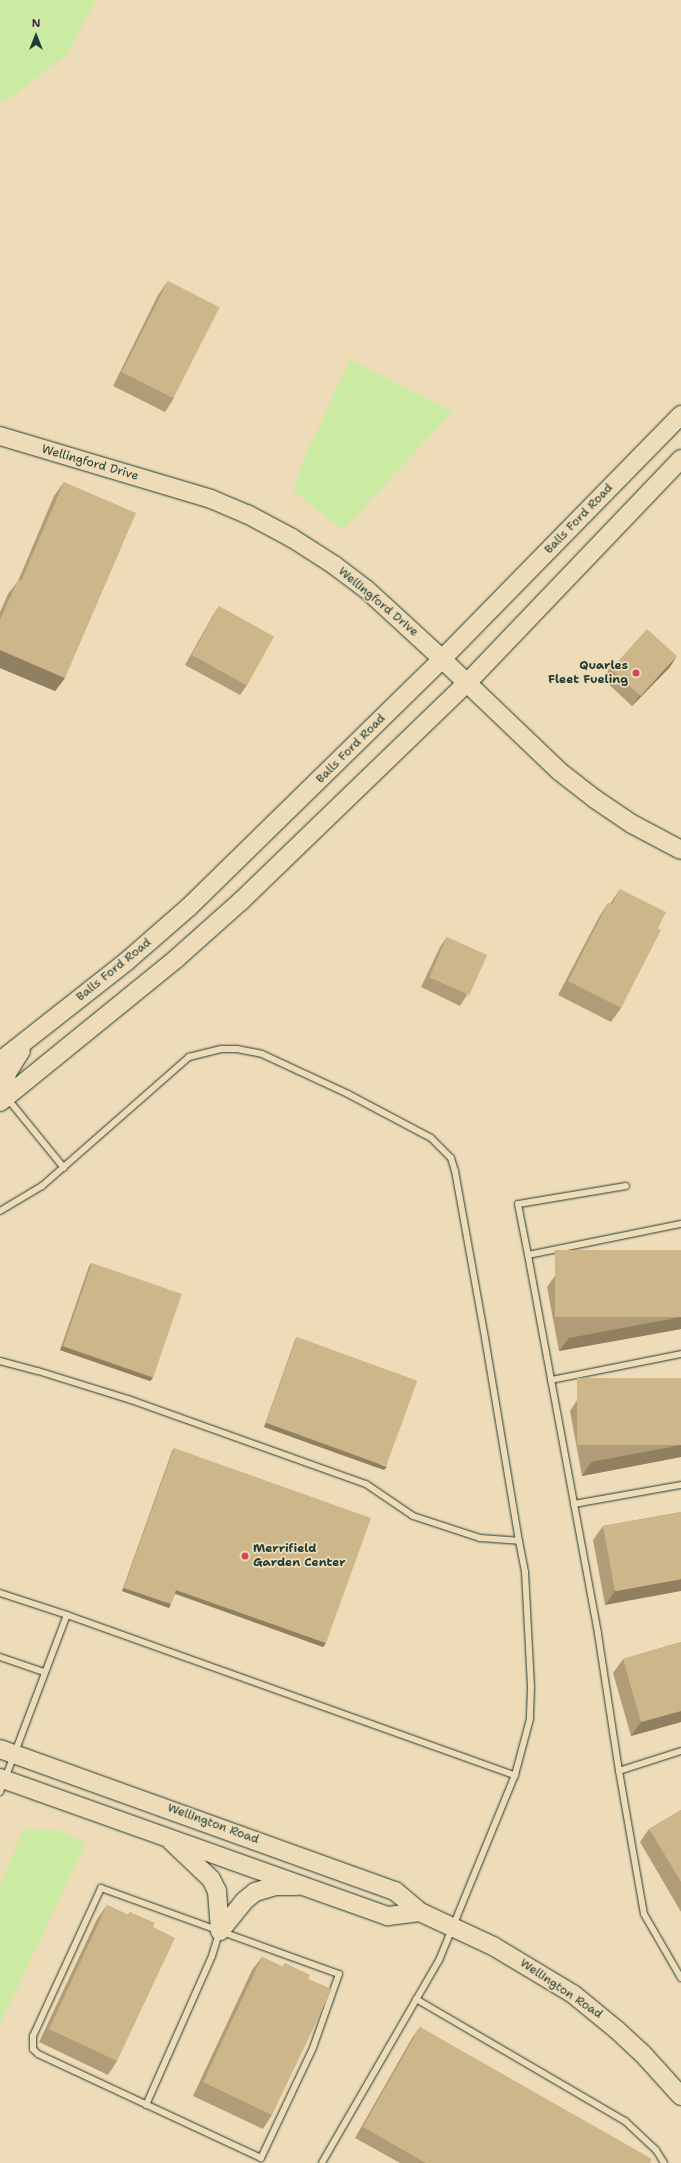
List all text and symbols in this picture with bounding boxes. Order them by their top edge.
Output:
north arrow [16,16,56,56]
text: N [32,16,40,31]
street label: Wellingford Drive [40,442,140,484]
street label: Balls Ford Road [542,481,616,557]
street label: Wellingford Drive [335,564,421,640]
place label: Quarles Fleet Fueling [548,659,628,687]
marker: Quarles Fleet Fueling [631,668,641,678]
street label: Balls Ford Road [313,711,389,787]
street label: Balls Ford Road [74,935,154,1005]
place label: Merrifield Garden Center [253,1542,346,1570]
marker: Merrifield Garden Center [240,1551,250,1561]
street label: Wellington Road [165,1801,261,1847]
street label: Wellington Road [517,1956,605,2022]

